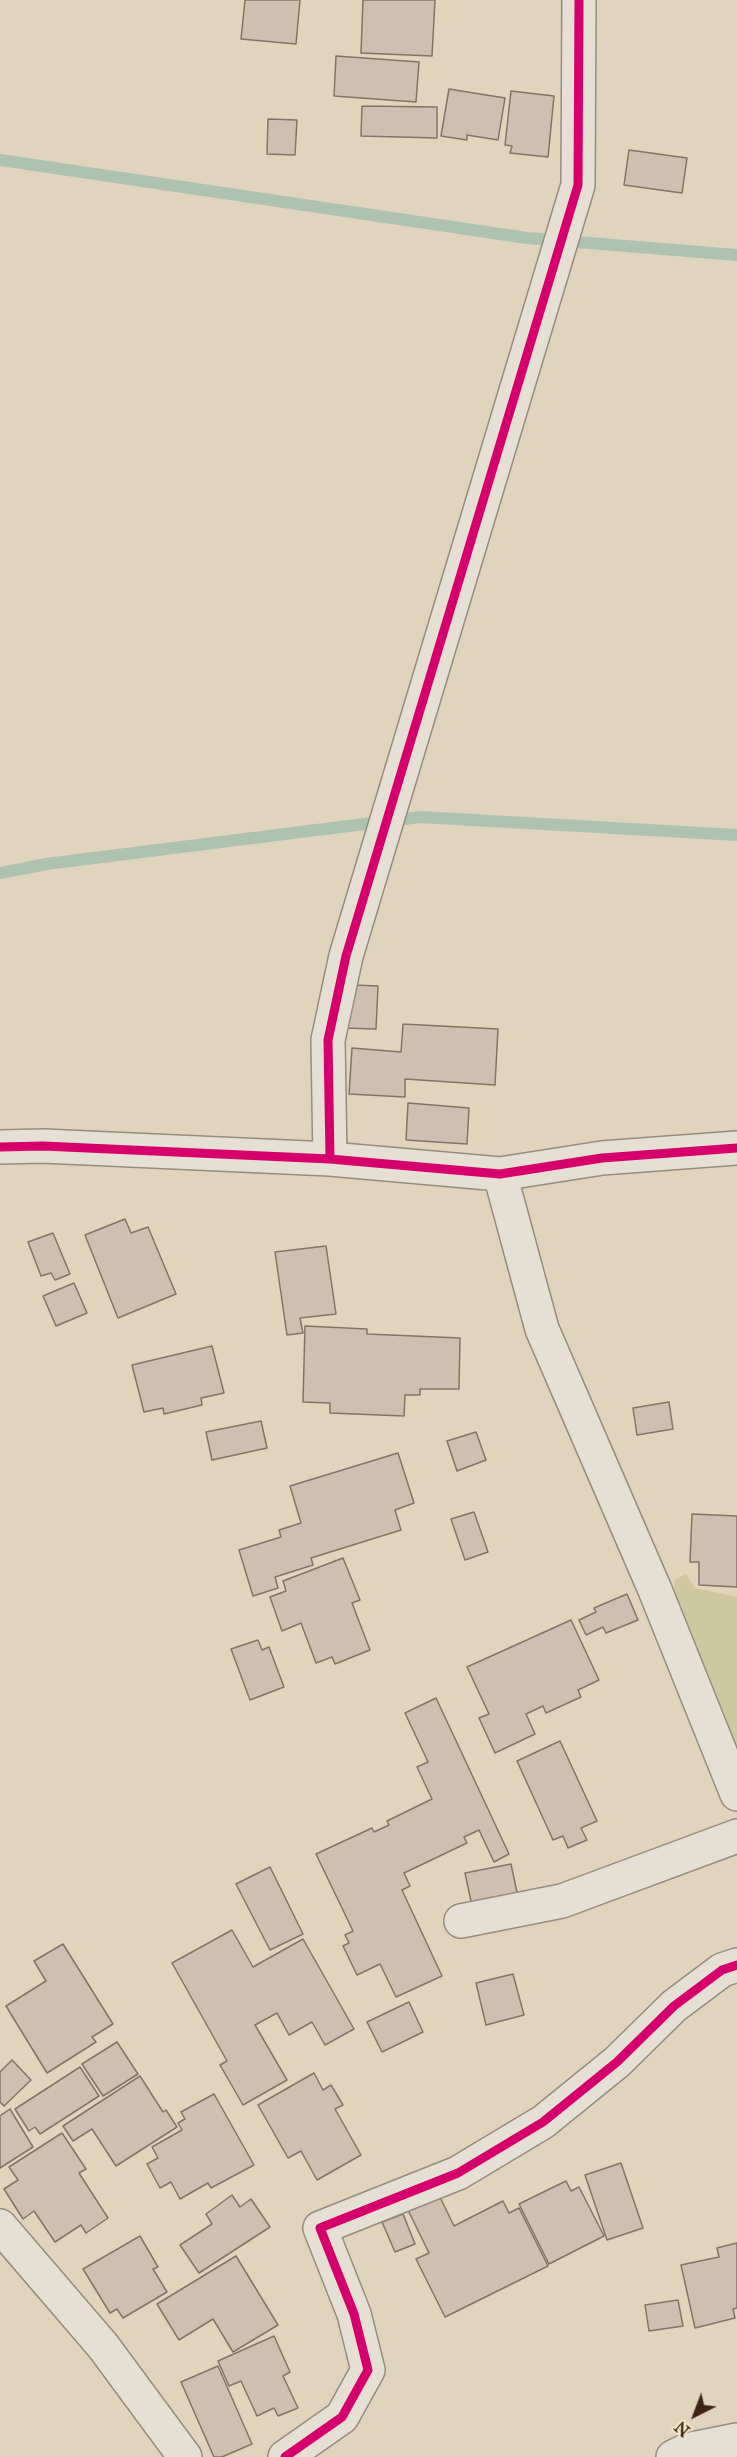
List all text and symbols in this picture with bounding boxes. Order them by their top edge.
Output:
north arrow [665,2385,725,2445]
text: N [671,2417,694,2440]

